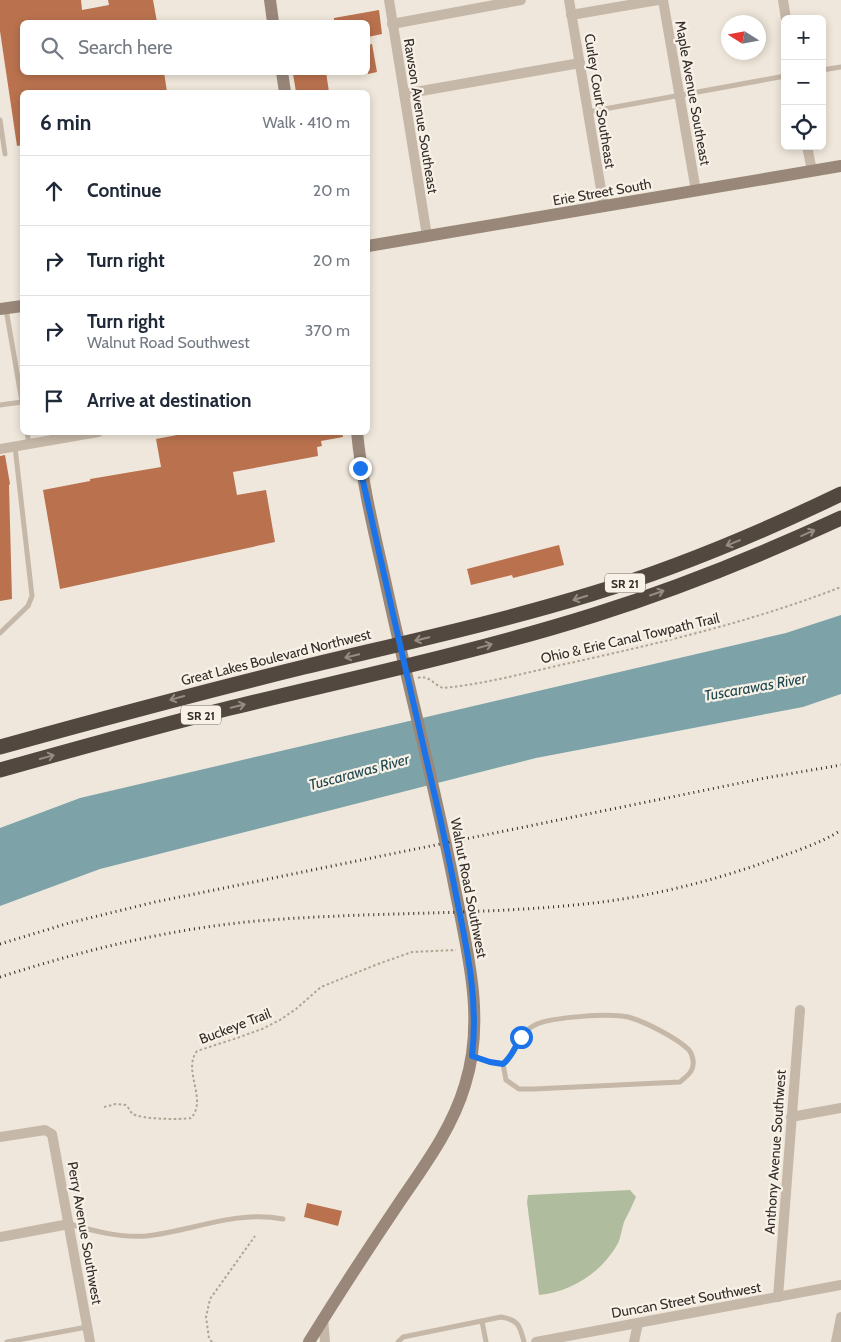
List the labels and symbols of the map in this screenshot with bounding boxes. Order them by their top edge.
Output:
north arrow [721,15,766,60]
street label: Maple Avenue Southeast [671,19,715,167]
street label: Curley Court Southeast [580,32,620,170]
street label: Rawson Avenue Southeast [400,37,442,195]
street label: Erie Street South [551,174,653,210]
route end [349,457,372,480]
one-way arrow [800,528,815,538]
one-way arrow [726,539,741,548]
road number: SR 21 [605,574,645,592]
one-way arrow [649,588,664,597]
one-way arrow [572,593,588,603]
street label: Ohio & Erie Canal Towpath Trail [539,608,722,667]
street label: Great Lakes Boulevard Northwest [179,625,373,689]
one-way arrow [415,635,431,644]
one-way arrow [477,641,493,650]
one-way arrow [344,652,360,661]
water label: Tuscarawas River [703,669,809,705]
one-way arrow [169,694,185,704]
one-way arrow [229,701,245,710]
road number: SR 21 [181,706,221,724]
water label: Tuscarawas River [307,750,412,794]
one-way arrow [38,752,54,761]
street label: Walnut Road Southwest [447,816,491,960]
street label: Buckeye Trail [196,1004,274,1048]
route start [510,1026,533,1049]
street label: Anthony Avenue Southwest [760,1069,790,1235]
street label: Perry Avenue Southwest [64,1160,106,1306]
street label: Duncan Street Southwest [610,1278,762,1322]

